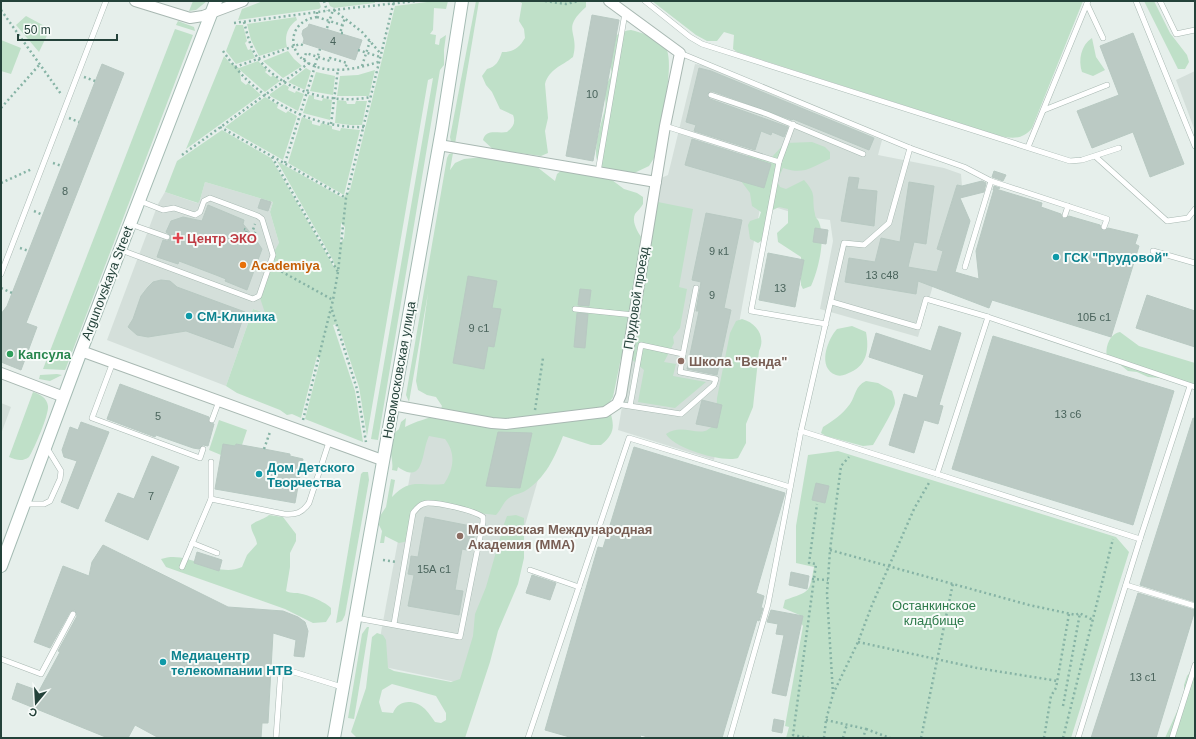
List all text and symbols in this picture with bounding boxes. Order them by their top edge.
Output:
scale bar [18,16,117,42]
text: 50 m [24,23,51,37]
house number: 4 [330,35,336,47]
house number: 10 [586,88,598,100]
house number: 8 [62,185,68,197]
street label: Argunovskaya Street [78,224,136,342]
place label: Центр ЭКО [187,231,257,246]
marker: Центр ЭКО [172,232,184,244]
street label: Прудовой проезд [620,245,652,350]
house number: 9 к1 [709,245,729,257]
place label: ГСК "Прудовой" [1064,250,1168,265]
marker: ГСК "Прудовой" [1051,252,1061,262]
place label: Academiya [251,258,320,273]
marker: Academiya [238,260,248,270]
house number: 13 с48 [865,269,899,281]
house number: 13 [774,282,786,294]
house number: 9 [709,289,715,301]
street label: Новомосковская улица [380,299,419,440]
place label: СМ-Клиника [197,309,276,324]
marker: СМ-Клиника [184,311,194,321]
house number: 10Б с1 [1077,311,1111,323]
house number: 9 с1 [469,322,489,334]
place label: Капсула [18,347,72,362]
marker: Капсула [5,349,15,359]
place label: Школа "Венда" [689,354,787,369]
marker: Школа "Венда" [676,356,686,366]
house number: 13 с6 [1055,408,1081,420]
house number: 5 [155,410,161,422]
place label: Дом Детского Творчества [267,460,355,490]
marker: Дом Детского Творчества [254,469,264,479]
house number: 7 [148,490,154,502]
place label: Московская Международная Академия (ММА) [468,522,652,552]
marker: Московская Международная Академия (ММА) [455,531,465,541]
house number: 15А с1 [417,563,451,575]
park label: Останкинское кладбище [892,598,976,628]
place label: Медиацентр телекомпании НТВ [171,648,293,678]
marker: Медиацентр телекомпании НТВ [158,657,168,667]
house number: 13 с1 [1130,671,1156,683]
north arrow [16,683,56,723]
text: С [27,706,39,719]

